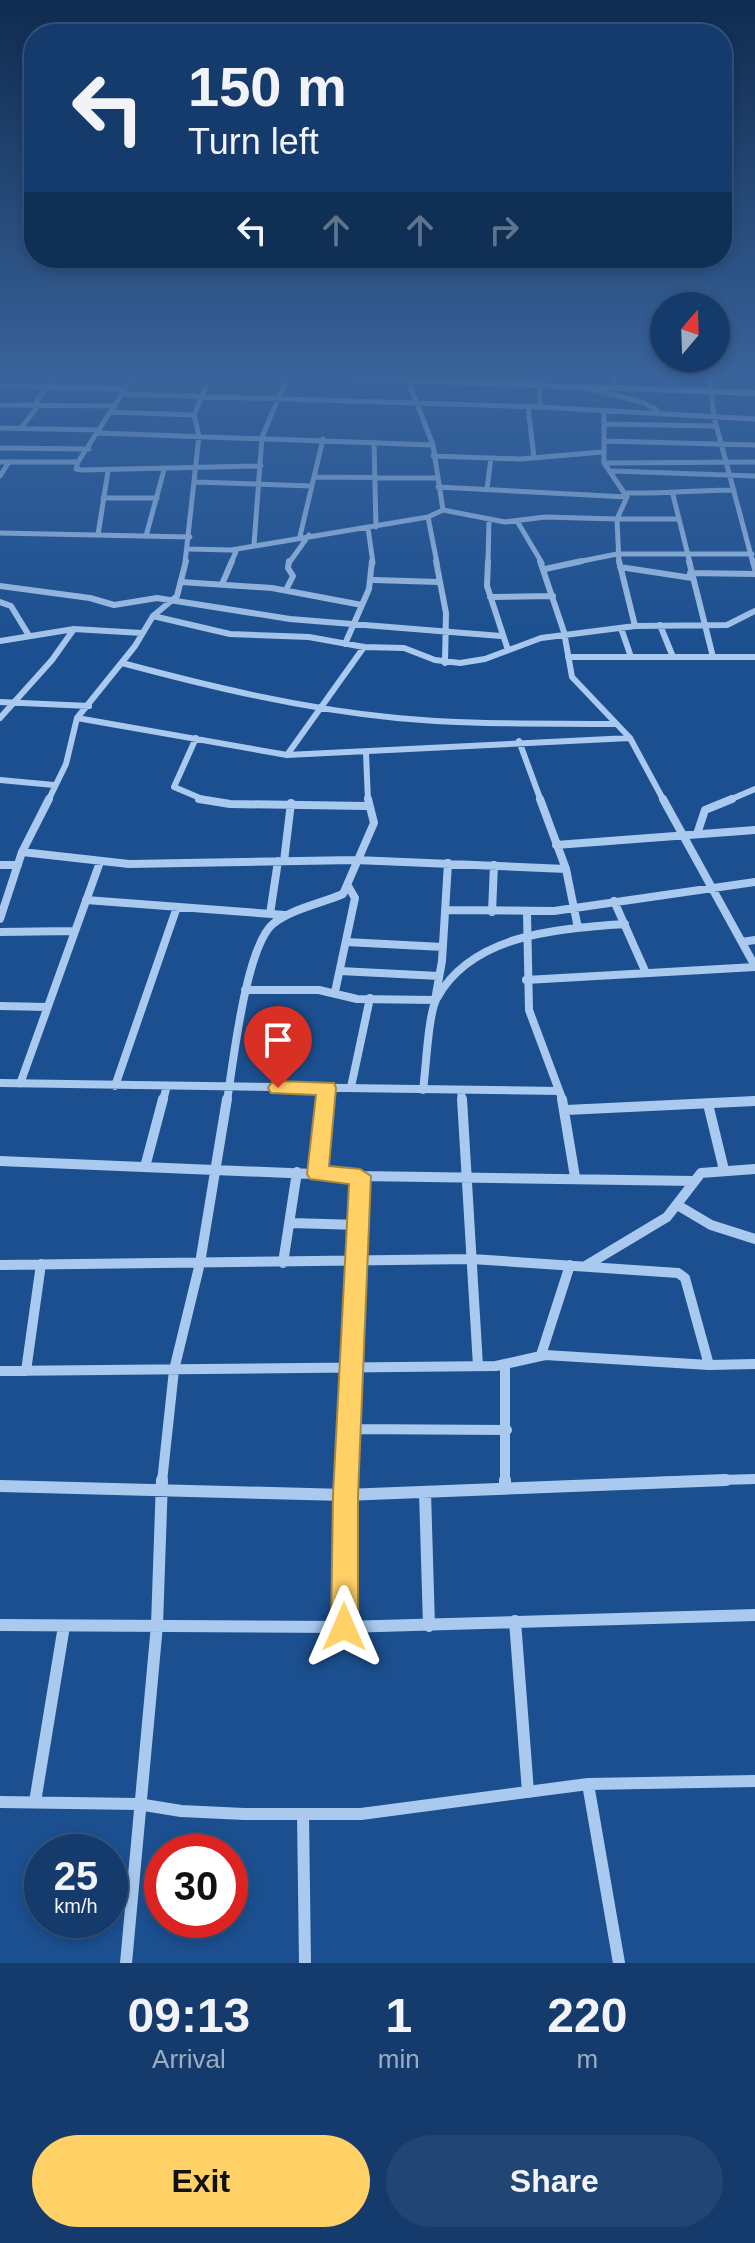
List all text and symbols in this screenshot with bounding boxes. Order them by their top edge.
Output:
text: 150 m [188,55,347,118]
icon: left [56,56,160,160]
text: Turn left [188,121,319,162]
icon: left [230,208,274,252]
icon: ahead [314,208,358,252]
icon: ahead [398,208,442,252]
icon: right [482,208,526,252]
north arrow [650,292,730,372]
map controls [650,292,730,372]
pin [244,1006,312,1088]
icon: arrive [256,1018,300,1062]
position arrow [302,1585,386,1669]
speed limit sign: 30 [144,1834,248,1938]
text: 25 [54,1854,98,1898]
text: km/h [54,1895,98,1917]
text: 09:13 [128,1989,250,2042]
text: 1 [385,1989,412,2042]
text: 220 [547,1989,627,2042]
text: Arrival [152,2044,226,2074]
text: min [378,2044,420,2074]
text: m [577,2044,598,2074]
button: Exit [32,2135,370,2227]
button: Share [386,2135,723,2227]

